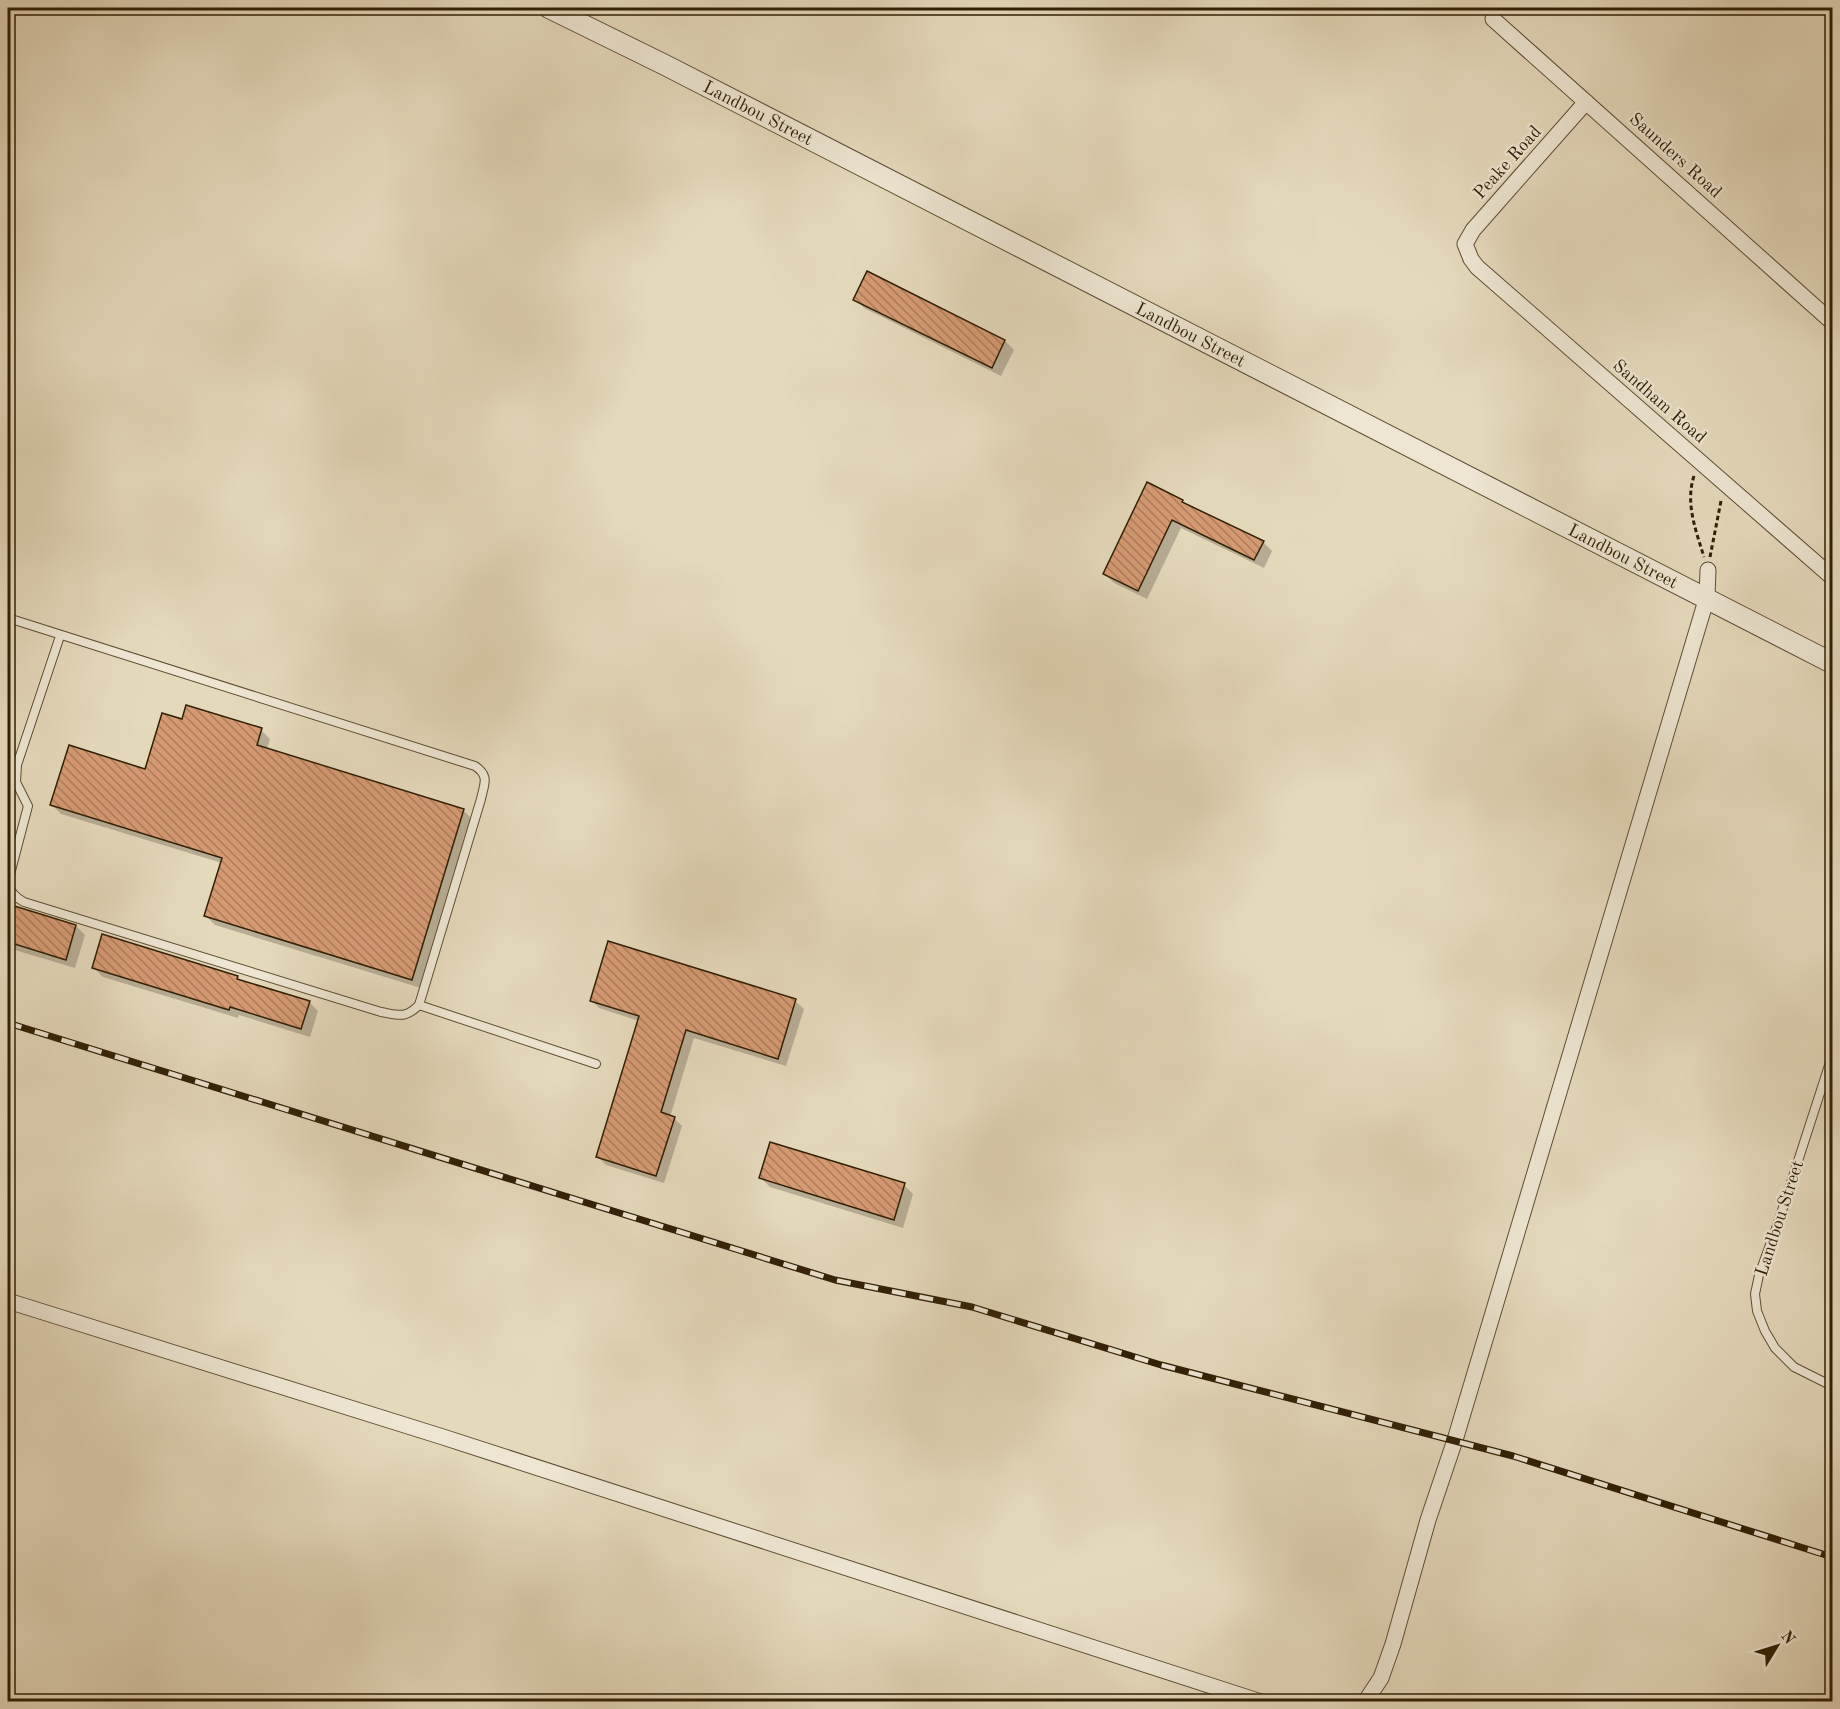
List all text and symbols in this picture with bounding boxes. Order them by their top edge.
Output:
street label: Landbou Street [700,78,816,149]
street label: Saunders Road [1626,110,1725,202]
street label: Peake Road [1471,123,1545,203]
street label: Landbou Street [1132,300,1248,371]
street label: Sandham Road [1609,356,1710,447]
street label: Landbou Street [1565,521,1681,592]
street label: Landbou Street [1753,1158,1807,1278]
north arrow [1747,1616,1807,1676]
text: N [1777,1628,1798,1648]

